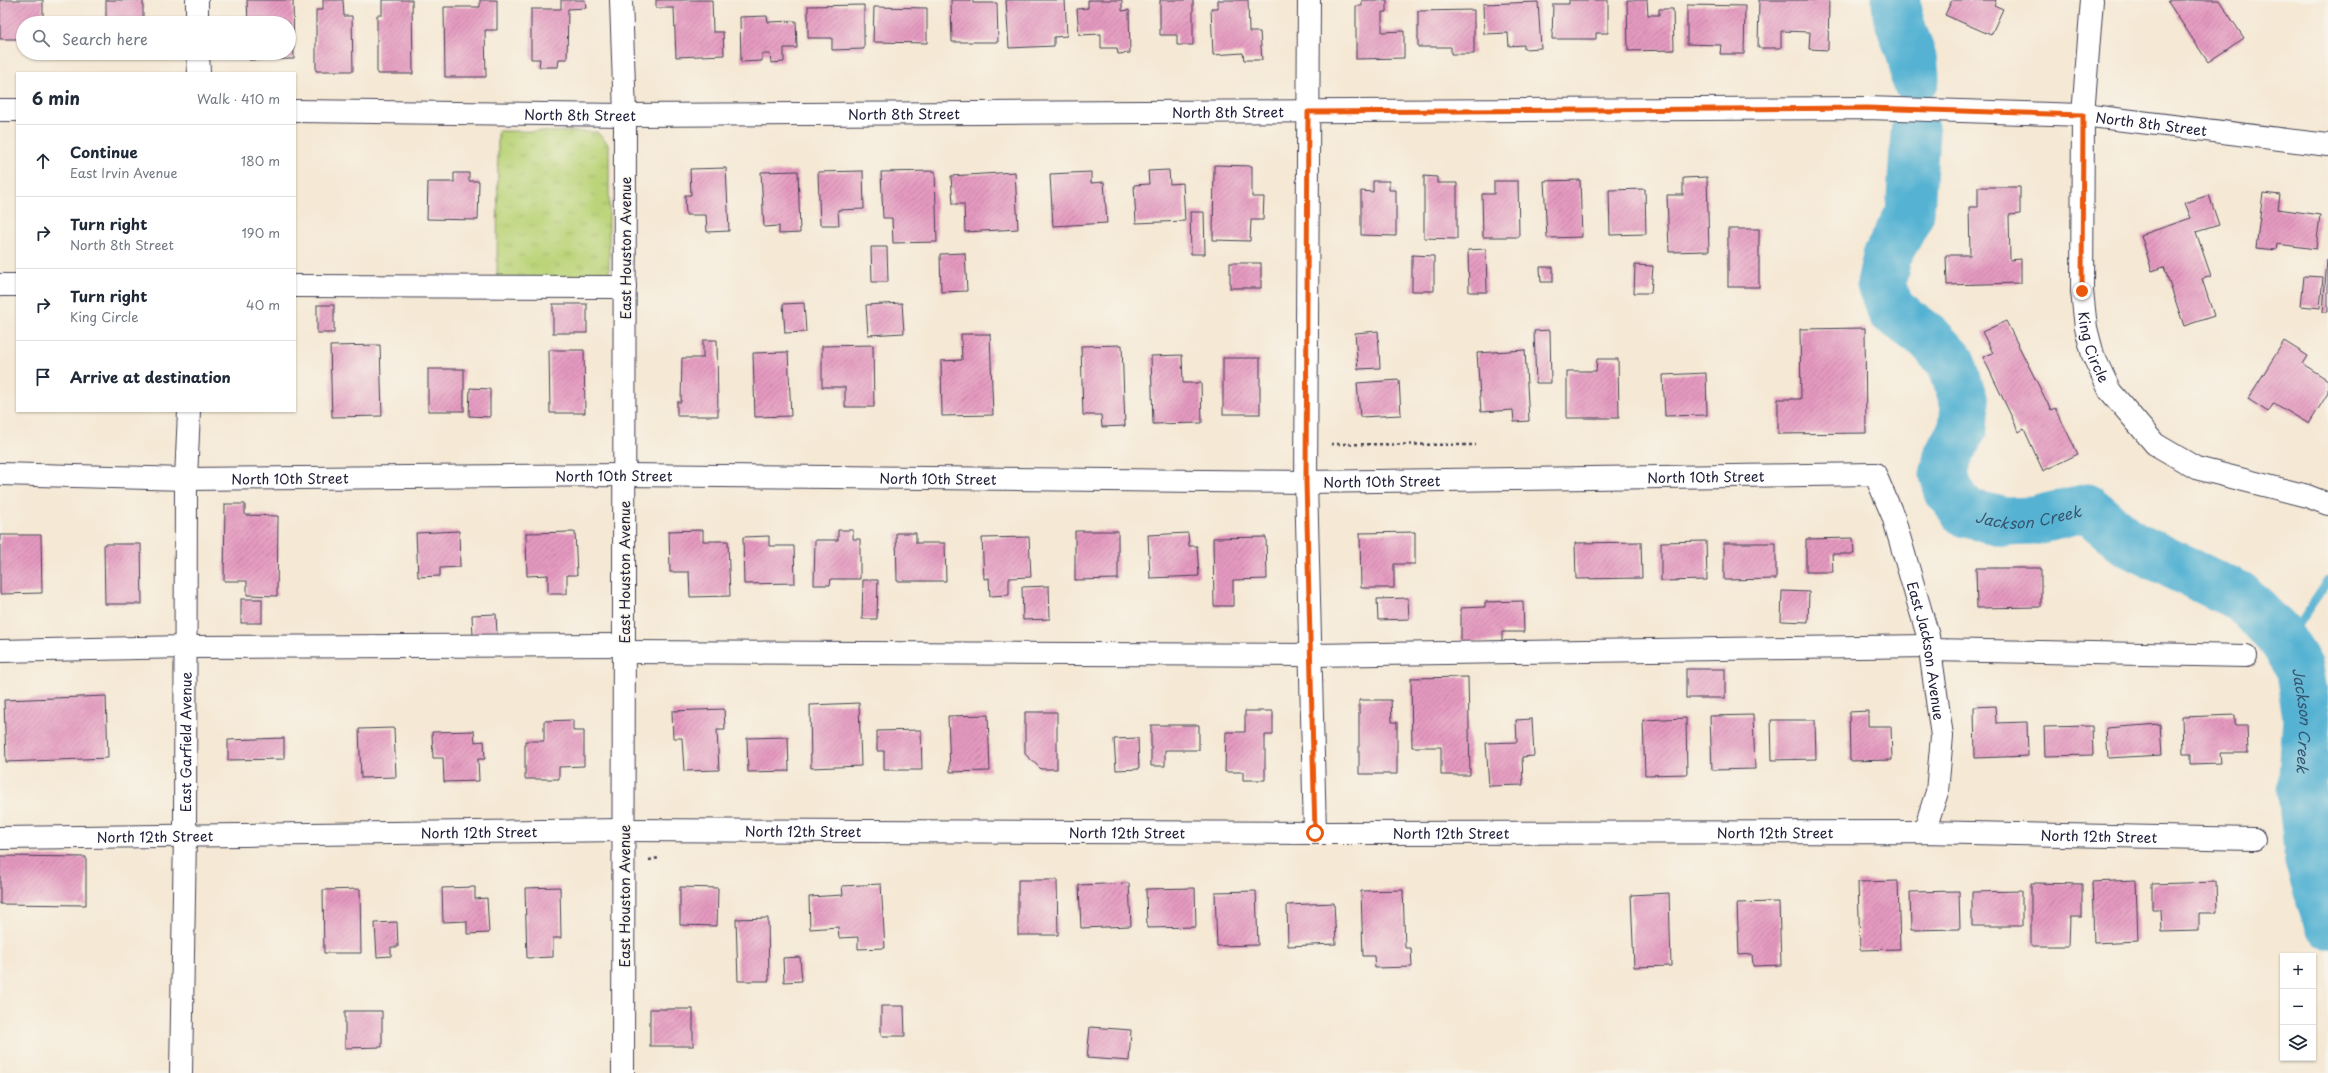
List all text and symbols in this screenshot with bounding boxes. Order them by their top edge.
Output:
search box [16,16,296,60]
icon: search [30,27,52,49]
text: Search here [62,27,148,50]
text: 6 min [32,85,80,111]
text: Walk · 410 m [197,89,280,108]
street label: North 8th Street [1172,101,1284,122]
street label: North 8th Street [524,103,636,126]
street label: North 8th Street [848,103,960,124]
street label: North 8th Street [2094,106,2208,141]
text: Continue [70,140,138,163]
icon: ahead [32,150,54,172]
text: 180 m [241,151,280,170]
text: East Irvin Avenue [70,163,178,182]
street label: East Houston Avenue [615,176,636,319]
text: Turn right [70,212,147,235]
icon: right [32,222,54,244]
text: 190 m [241,223,280,242]
text: North 8th Street [70,235,174,254]
route end [2073,282,2091,300]
text: Turn right [70,284,147,307]
icon: right [32,294,54,316]
text: 40 m [246,295,280,314]
text: King Circle [70,307,138,326]
street label: King Circle [2074,311,2115,386]
text: Arrive at destination [70,365,231,388]
icon: arrive [32,366,54,388]
street label: North 10th Street [555,464,673,486]
street label: North 10th Street [1647,465,1765,488]
street label: North 10th Street [231,467,349,489]
street label: North 10th Street [879,467,997,489]
street label: North 10th Street [1323,470,1441,492]
water label: Jackson Creek [1974,498,2084,534]
street label: East Houston Avenue [614,500,635,643]
street label: East Jackson Avenue [1902,579,1950,722]
water label: Jackson Creek [2288,666,2319,775]
street label: East Garfield Avenue [175,671,196,812]
street label: North 12th Street [745,820,862,842]
street label: North 12th Street [421,821,538,843]
street label: North 12th Street [1069,821,1186,843]
street label: North 12th Street [1393,822,1510,843]
street label: North 12th Street [1717,822,1834,843]
street label: East Houston Avenue [614,824,635,967]
route start [1306,824,1324,842]
street label: North 12th Street [2040,824,2158,847]
street label: North 12th Street [97,825,214,847]
map controls [2280,953,2316,1061]
button: + [2280,953,2316,989]
button: − [2280,989,2316,1025]
button: layers [2280,1025,2316,1061]

